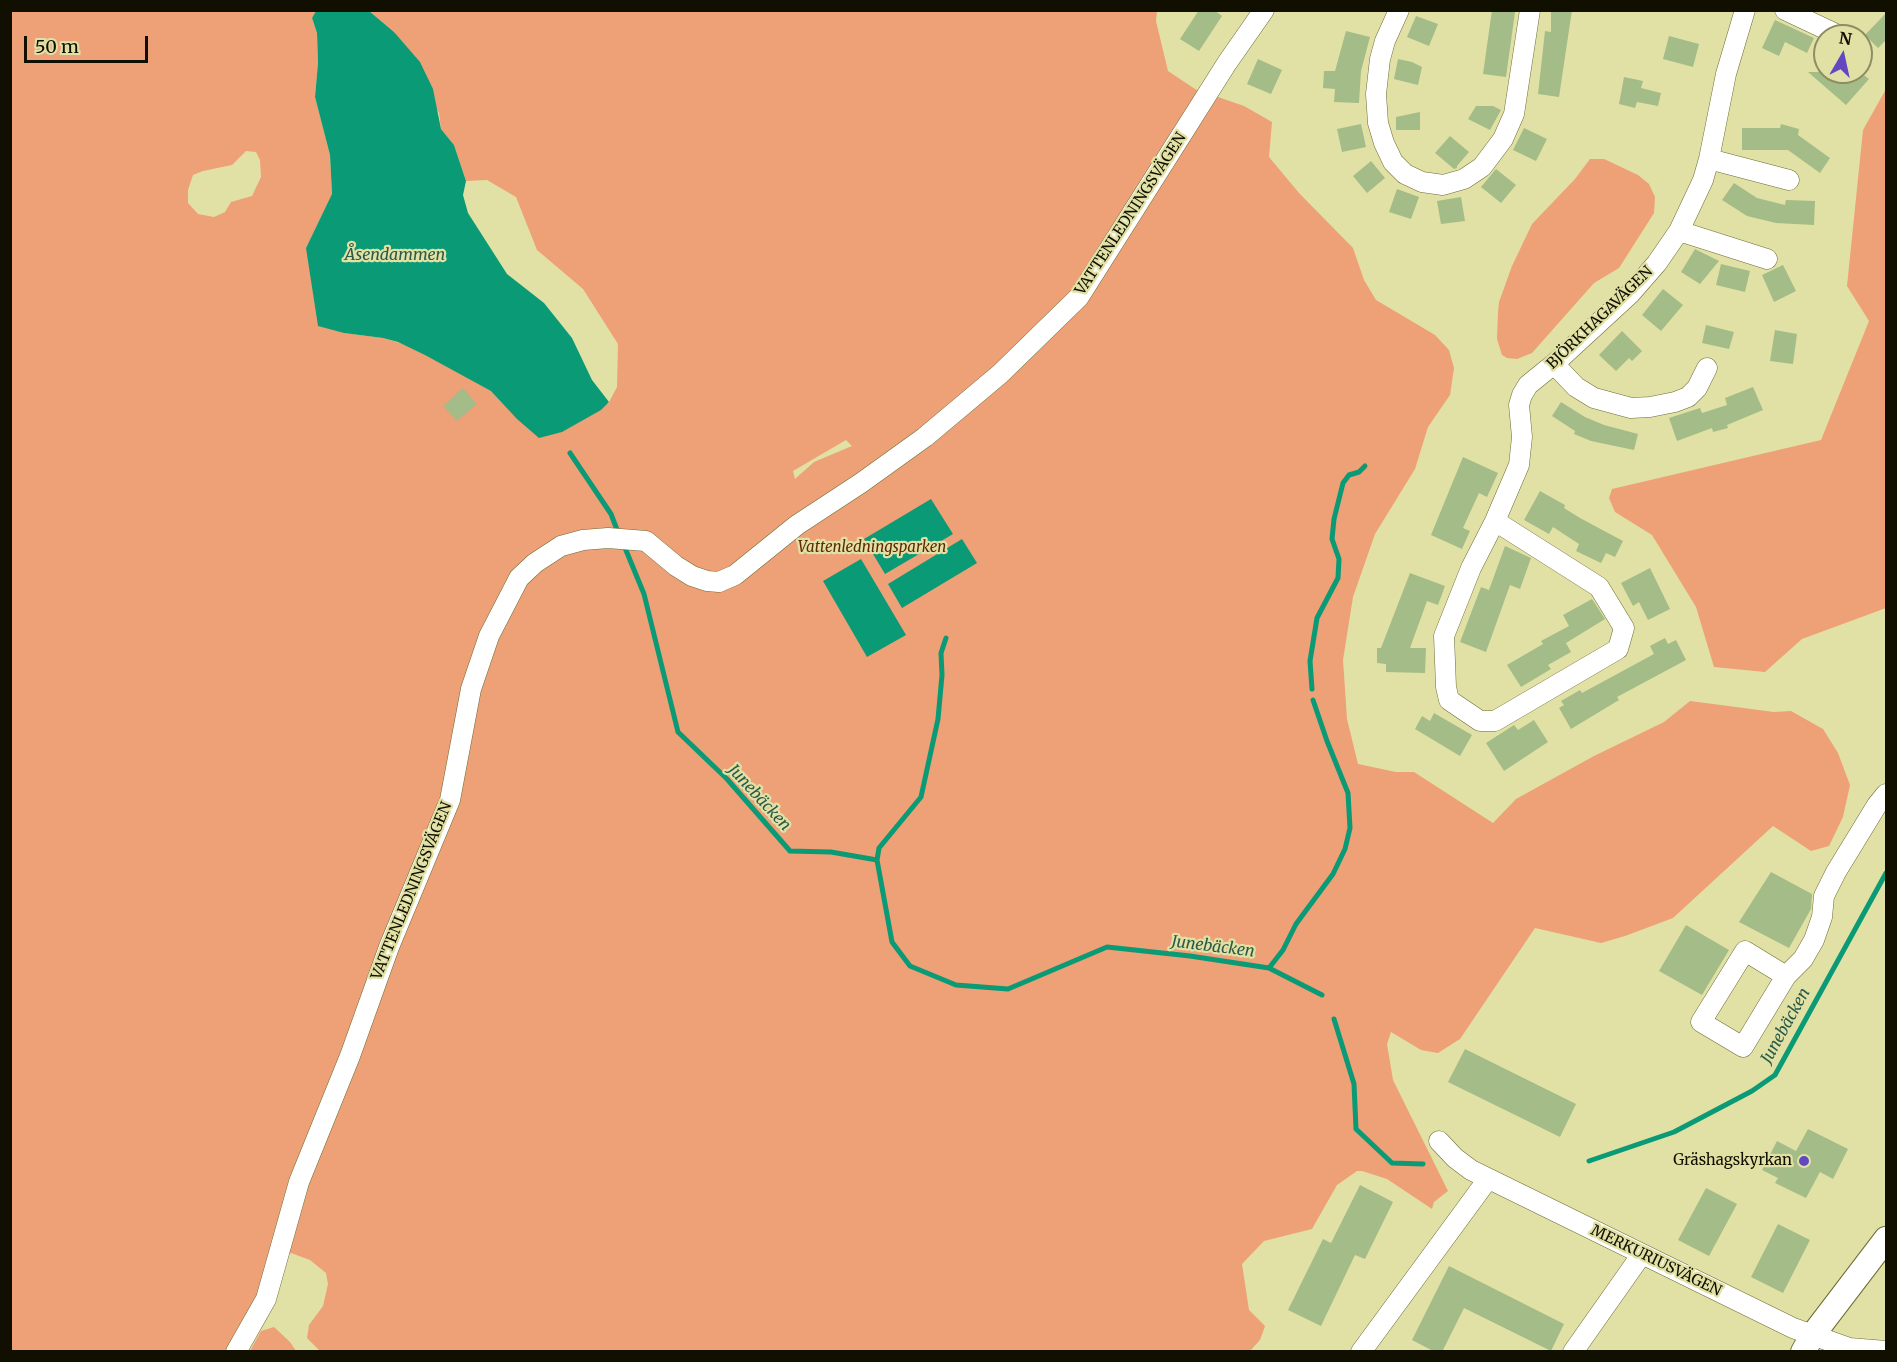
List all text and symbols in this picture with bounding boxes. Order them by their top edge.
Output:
scale bar [27,24,152,62]
north arrow [1813,24,1873,84]
text: N [1838,27,1853,49]
text: 50 m [35,35,79,58]
street label: VATTENLEDNINGSVÄGEN [1072,129,1190,299]
water label: Åsendammen [345,245,445,265]
street label: BJÖRKHAGAVÄGEN [1543,263,1657,373]
park label: Vattenledningsparken [798,539,946,557]
water label: Junebäcken [724,761,794,835]
street label: VATTENLEDNINGSVÄGEN [368,800,456,982]
water label: Junebäcken [1170,932,1256,962]
water label: Junebäcken [1757,985,1815,1067]
place label: Gräshagskyrkan [1673,1152,1792,1170]
marker: Gräshagskyrkan [1797,1154,1811,1168]
street label: MERKURIUSVÄGEN [1588,1222,1724,1300]

